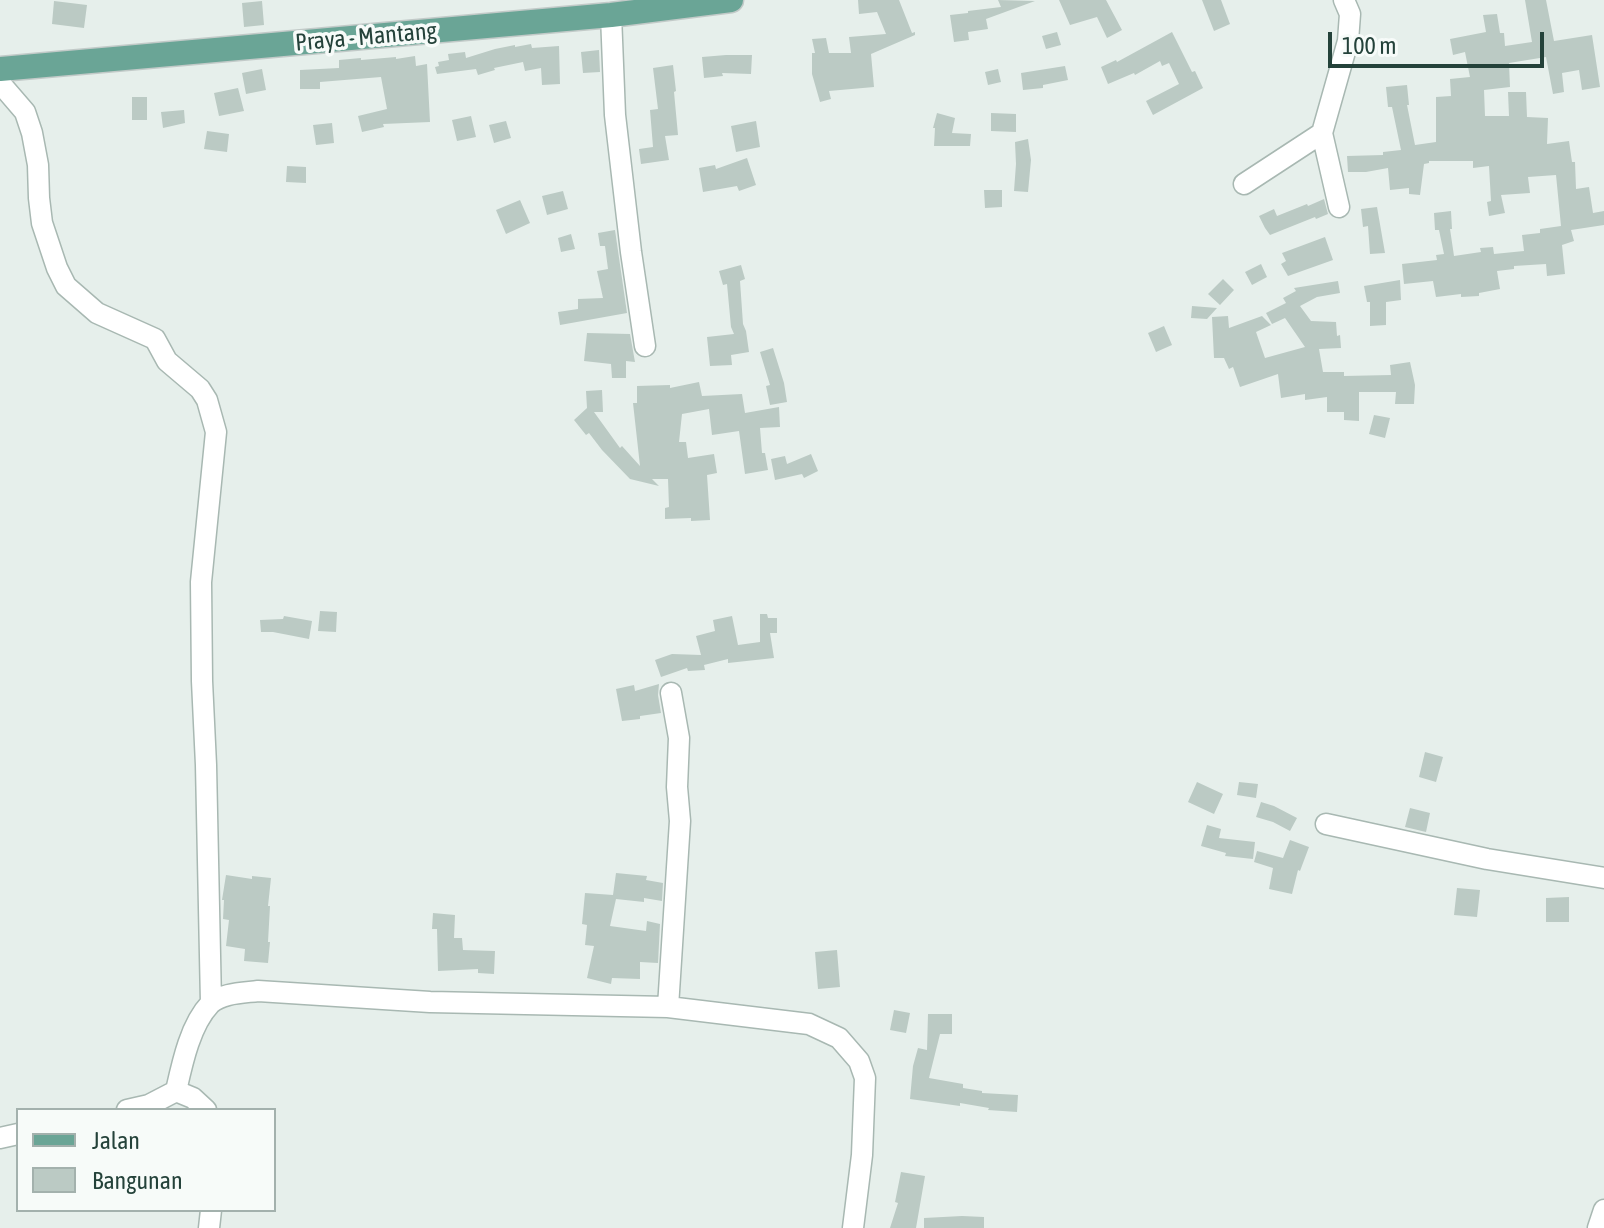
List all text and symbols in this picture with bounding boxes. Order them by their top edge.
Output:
street label: Praya - Mantang [294,16,438,58]
scale bar [1332,16,1548,66]
text: 100 m [1342,32,1396,59]
legend [16,1108,276,1212]
text: Jalan [92,1127,140,1154]
text: Bangunan [92,1167,183,1194]

